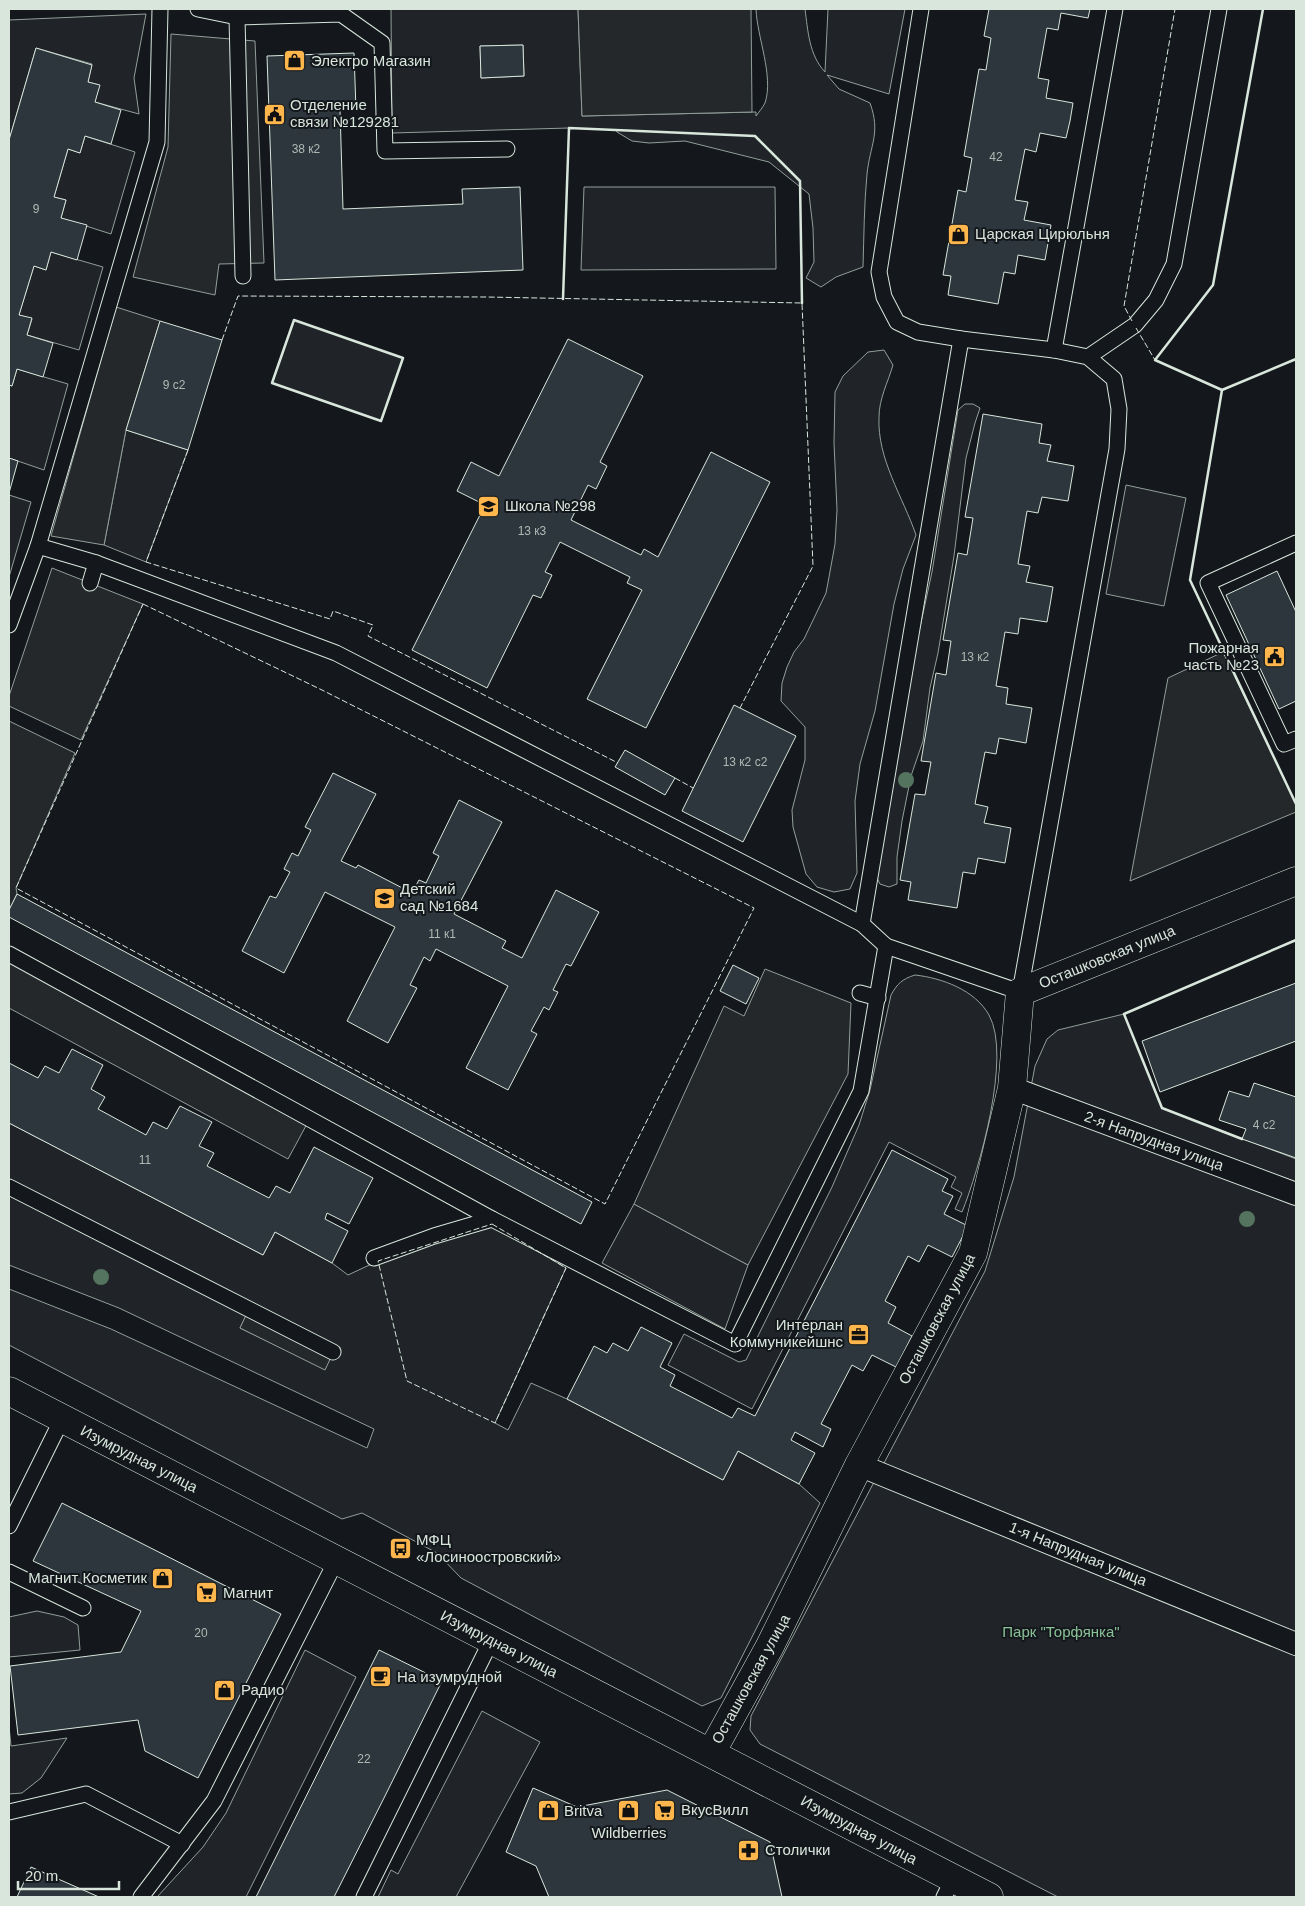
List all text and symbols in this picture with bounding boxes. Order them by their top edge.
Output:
shop icon: Электро Магазин [283,49,307,73]
place label: Электро Магазин [311,52,431,69]
place label: Отделение связи №129281 [290,96,399,130]
public building icon: Отделение связи №129281 [262,102,286,126]
house number: 38 к2 [292,142,321,156]
house number: 42 [989,150,1003,164]
house number: 9 [33,202,40,216]
shop icon: Царская Цирюльня [947,222,971,246]
place label: Царская Цирюльня [975,225,1110,242]
house number: 9 с2 [163,378,186,392]
school or university icon: Школа №298 [477,494,501,518]
place label: Школа №298 [505,497,596,514]
house number: 13 к3 [518,524,547,538]
place label: Пожарная часть №23 [1184,639,1259,673]
public building icon: Пожарная часть №23 [1263,645,1287,669]
house number: 13 к2 [961,650,990,664]
house number: 13 к2 с2 [723,755,768,769]
place label: Детский сад №1684 [400,880,478,914]
school or university icon: Детский сад №1684 [372,886,396,910]
street label: Осташковская улица [1036,921,1178,992]
house number: 11 к1 [428,927,456,941]
street label: 2-я Напрудная улица [1082,1107,1227,1174]
house number: 4 с2 [1253,1118,1276,1132]
house number: 11 [139,1153,152,1167]
street label: Осташковская улица [895,1250,978,1387]
place label: Интерлан Коммуникейшнс [730,1316,843,1350]
office icon: Интерлан Коммуникейшнс [847,1322,871,1346]
street label: Изумрудная улица [78,1422,201,1496]
street label: 1-я Напрудная улица [1007,1518,1150,1589]
place label: МФЦ «Лосиноостровский» [416,1531,561,1565]
bus stop icon: МФЦ «Лосиноостровский» [388,1537,412,1561]
shop icon: Магнит Косметик [151,1566,175,1590]
place label: Магнит Косметик [28,1569,147,1586]
supermarket icon: Магнит [195,1581,219,1605]
place label: Магнит [223,1584,273,1601]
street label: Изумрудная улица [438,1607,561,1681]
street label: Осташковская улица [708,1610,794,1746]
park label: Парк "Торфянка" [1002,1623,1120,1640]
house number: 20 [194,1626,208,1640]
cafe icon: На изумрудной [369,1665,393,1689]
place label: На изумрудной [397,1668,502,1685]
shop icon: Радио [213,1678,237,1702]
place label: Радио [241,1681,284,1698]
house number: 22 [357,1752,371,1766]
street label: Изумрудная улица [798,1792,921,1868]
shop icon: Wildberries [617,1798,641,1822]
supermarket icon: ВкусВилл [653,1798,677,1822]
shop icon: Britva [536,1799,560,1823]
place label: ВкусВилл [681,1801,748,1818]
place label: Britva [564,1802,603,1819]
place label: Wildberries [591,1824,667,1841]
pharmacy icon: Столички [737,1838,761,1862]
place label: Столички [765,1841,830,1858]
scale bar [18,1858,119,1890]
text: 20 m [25,1867,58,1884]

